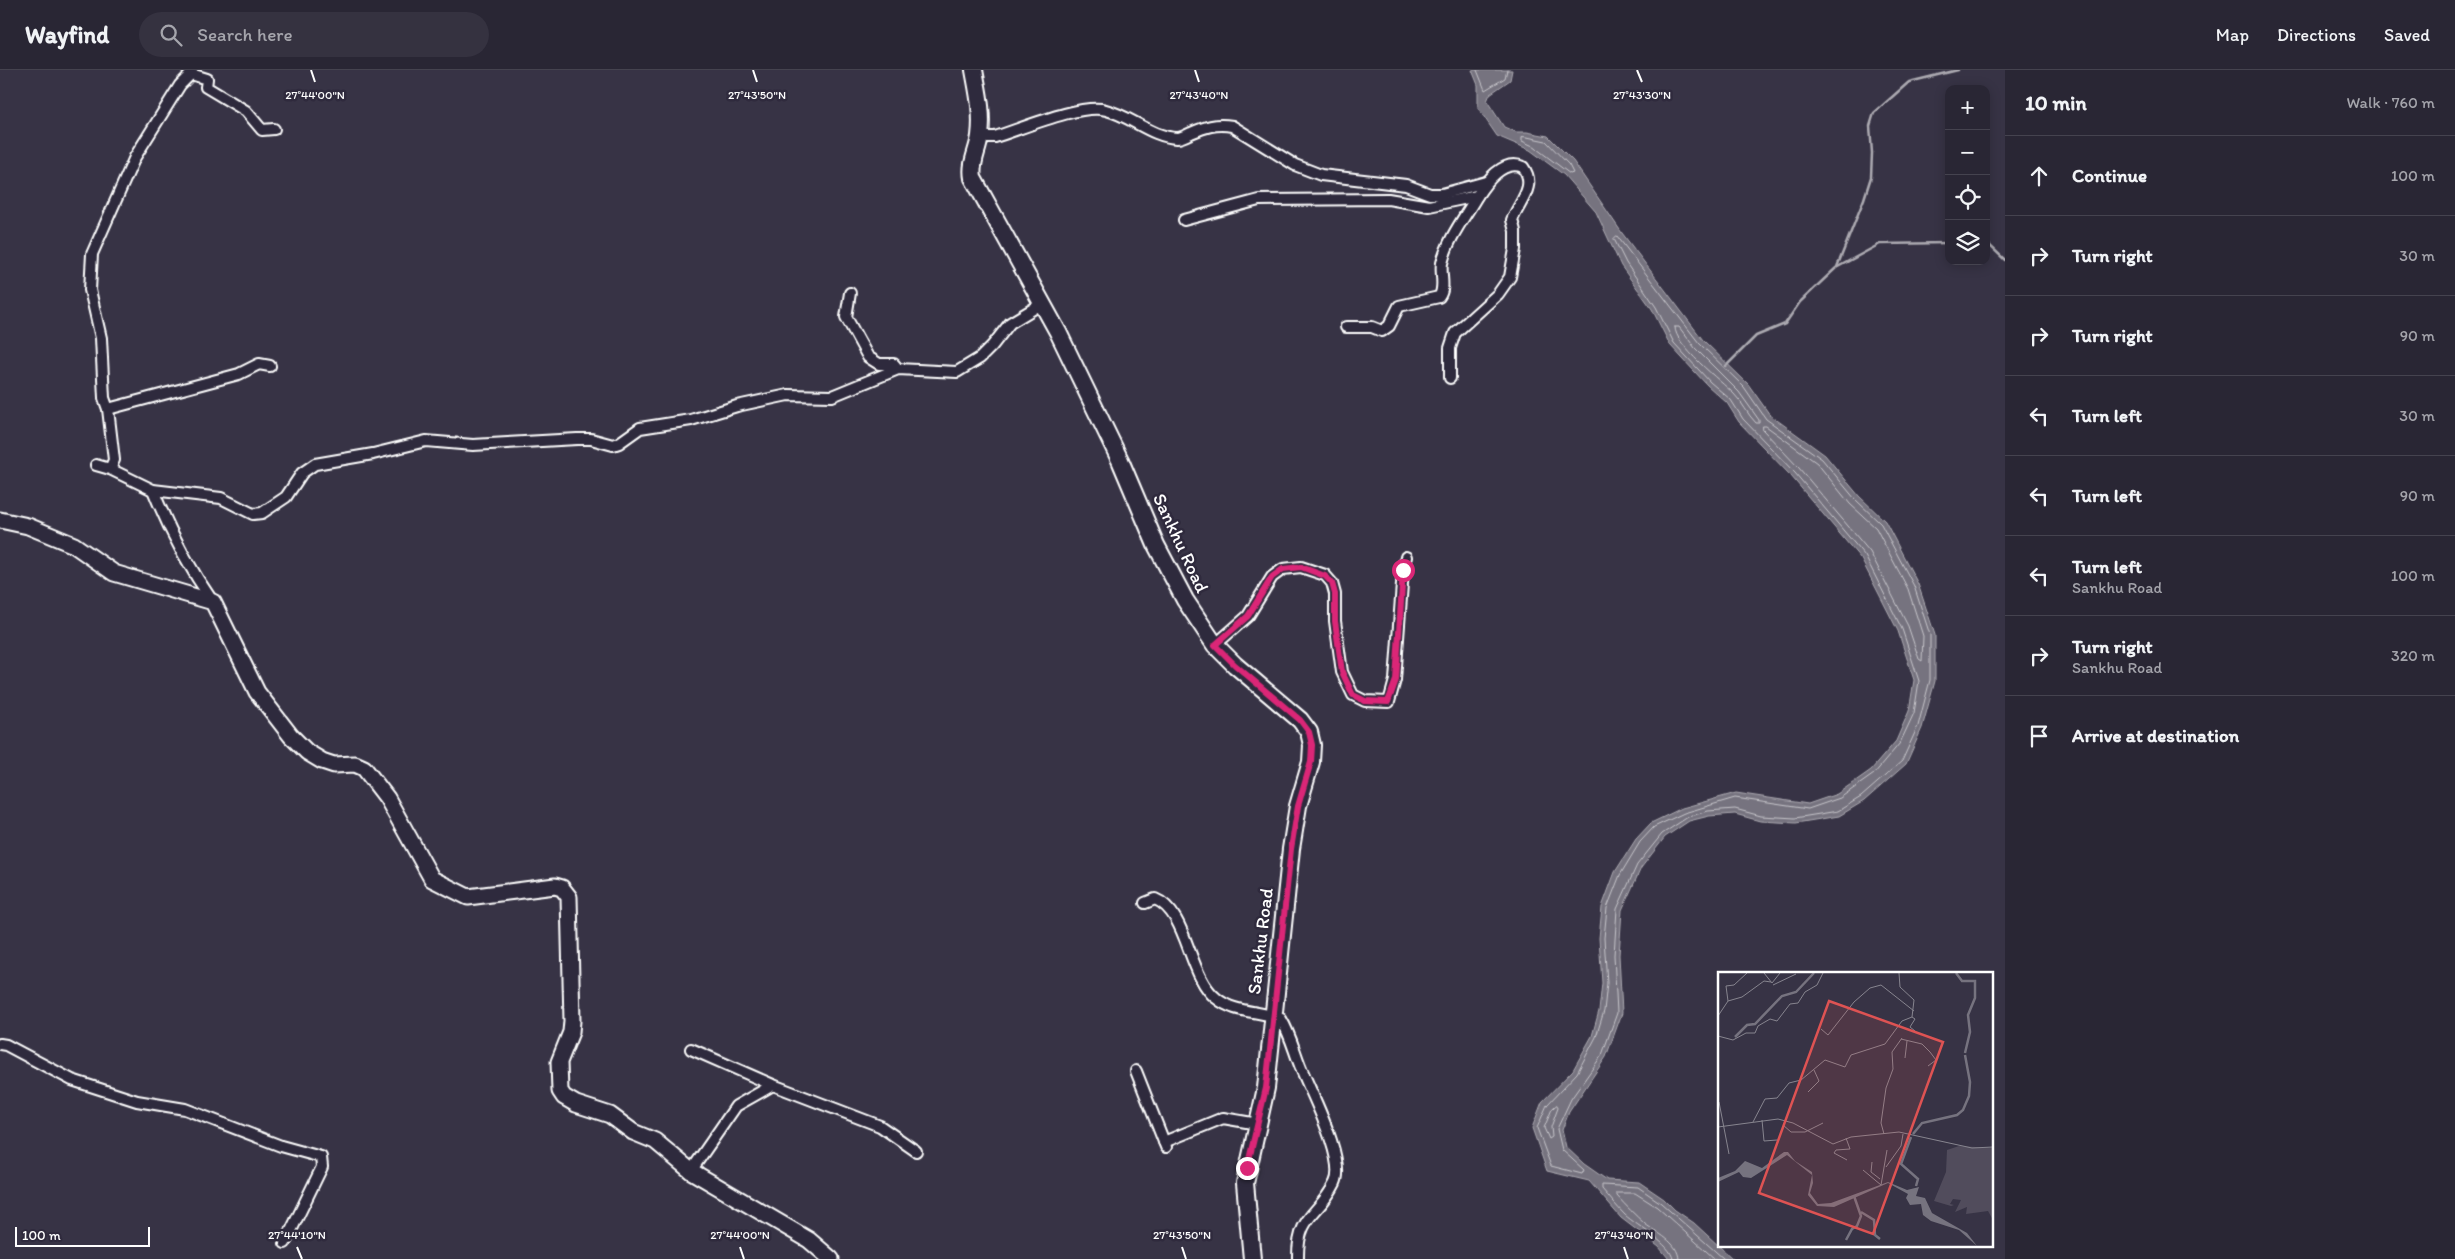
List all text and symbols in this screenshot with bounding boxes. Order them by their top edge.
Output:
search box [139,12,489,57]
text: Wayfind [25,20,109,49]
icon: search [157,21,185,49]
text: Search here [197,23,293,46]
text: Map [2216,24,2249,46]
text: Directions [2277,24,2356,46]
text: Saved [2384,24,2430,46]
map controls [1945,85,1990,265]
button: + [1945,85,1990,130]
text: 27°44'00"N [285,88,345,102]
text: 27°43'50"N [728,88,786,102]
text: 27°43'40"N [1170,88,1228,102]
text: 27°43'30"N [1613,88,1671,102]
text: 10 min [2025,90,2087,115]
text: Walk · 760 m [2347,93,2435,112]
button: − [1945,130,1990,175]
icon: ahead [2025,162,2053,190]
text: Continue [2072,164,2147,187]
text: 100 m [2391,166,2435,185]
button: locate [1945,175,1990,220]
button: layers [1945,220,1990,265]
icon: right [2025,242,2053,270]
text: Turn right [2072,244,2153,267]
text: 30 m [2399,246,2435,265]
icon: right [2025,322,2053,350]
text: Turn right [2072,324,2153,347]
text: 90 m [2400,326,2435,345]
icon: left [2025,402,2053,430]
text: Turn left [2072,404,2142,427]
text: 30 m [2399,406,2435,425]
icon: left [2025,482,2053,510]
text: Turn left [2072,484,2142,507]
text: 90 m [2400,486,2435,505]
street label: Sankhu Road [1148,490,1214,597]
text: Turn left [2072,555,2142,578]
route start [1392,559,1415,582]
icon: left [2025,562,2053,590]
text: 100 m [2391,566,2435,585]
text: Sankhu Road [2072,578,2162,597]
text: Turn right [2072,635,2153,658]
icon: right [2025,642,2053,670]
text: 320 m [2391,646,2435,665]
text: Sankhu Road [2072,658,2162,677]
icon: arrive [2025,722,2053,750]
text: Arrive at destination [2072,724,2239,747]
street label: Sankhu Road [1242,886,1278,996]
inset map [1718,972,1992,1246]
route end [1236,1157,1259,1180]
scale bar [15,1224,150,1247]
text: 100 m [22,1227,61,1244]
text: 27°44'10"N [268,1228,326,1242]
text: 27°44'00"N [710,1228,770,1242]
text: 27°43'50"N [1153,1228,1211,1242]
text: 27°43'40"N [1595,1228,1653,1242]

